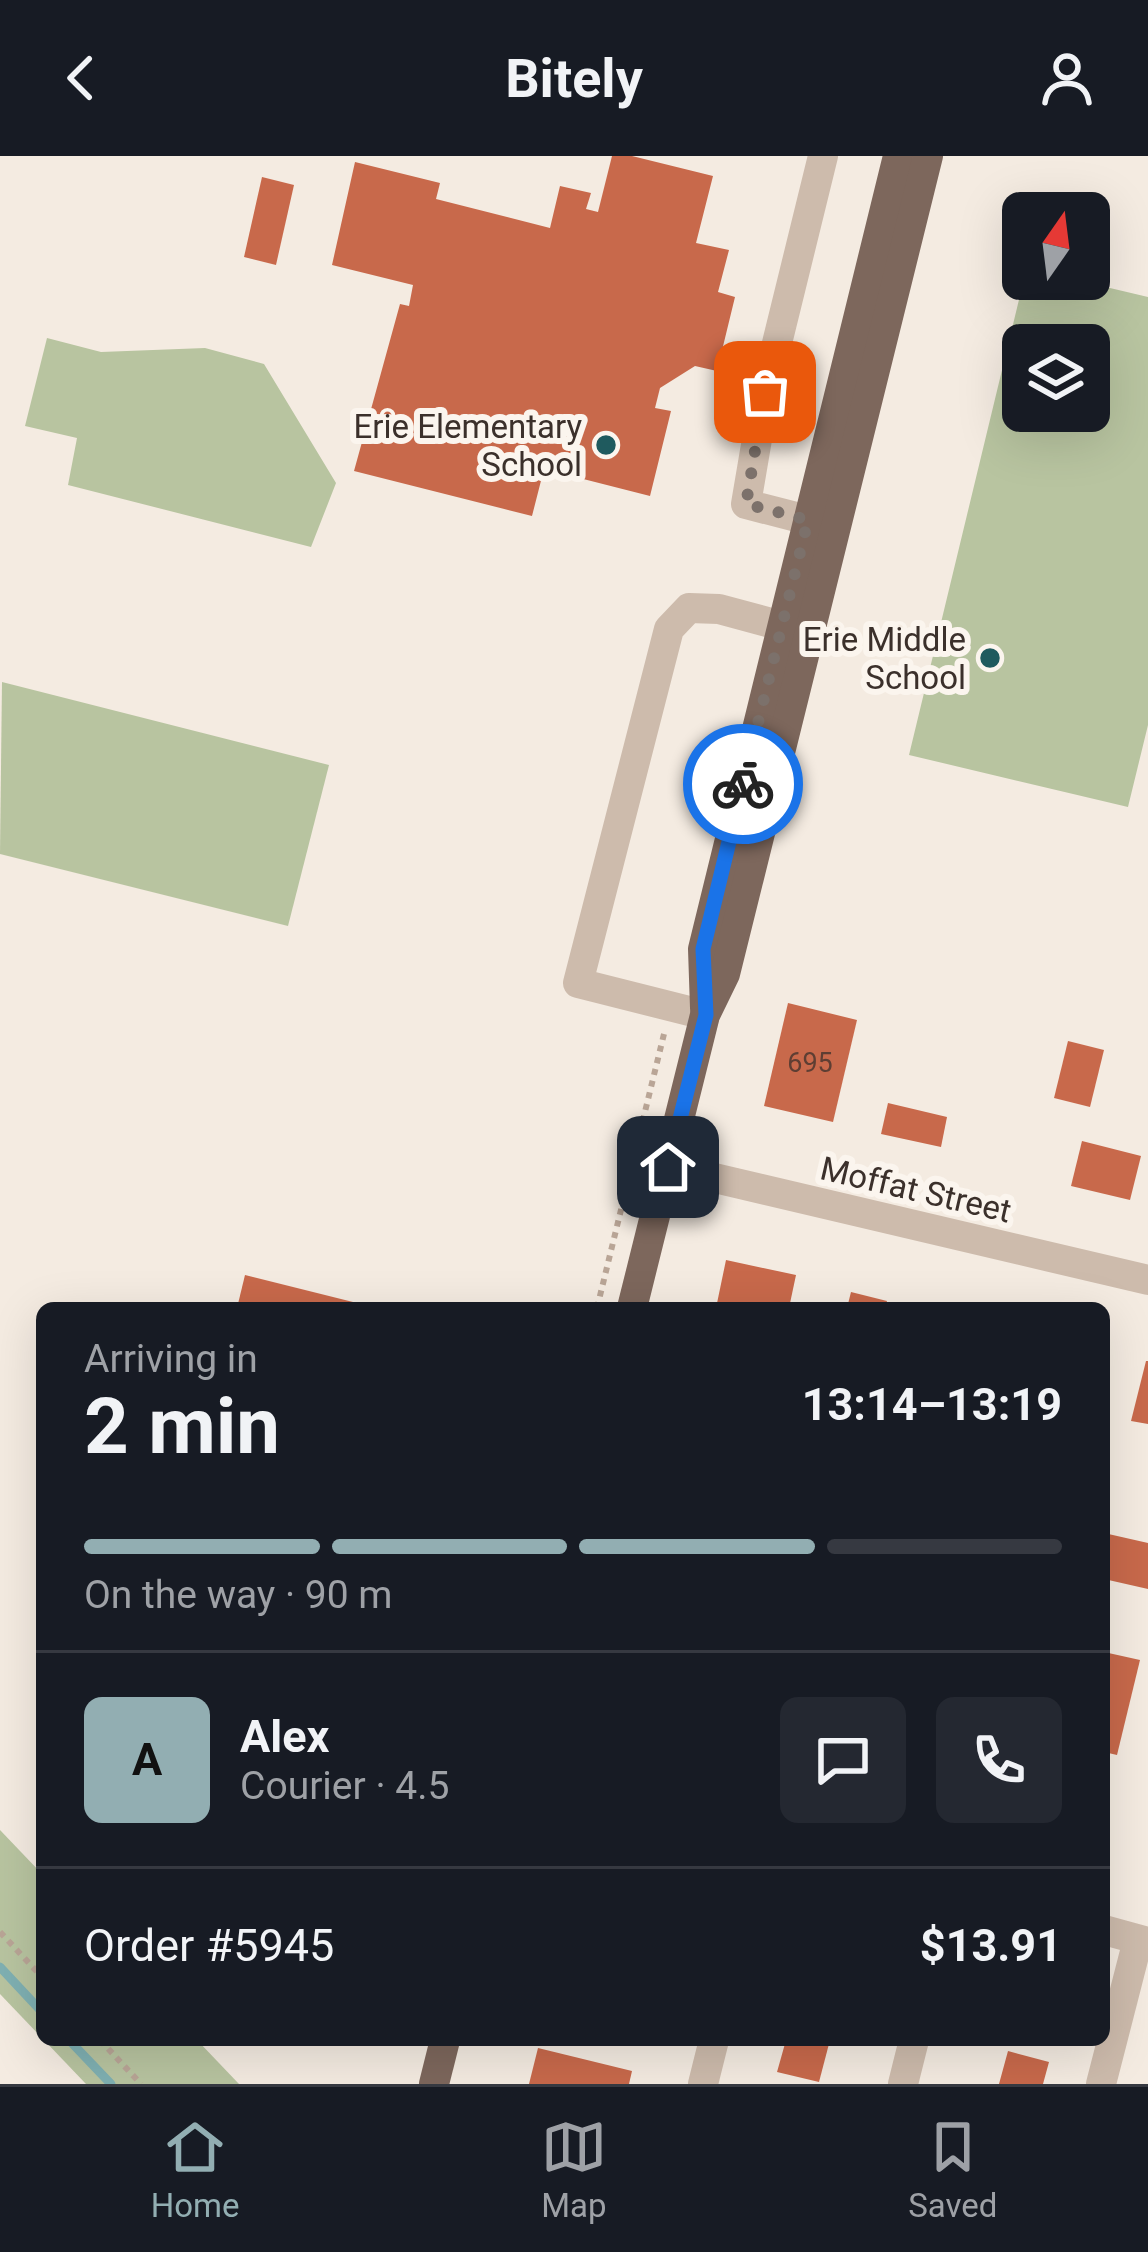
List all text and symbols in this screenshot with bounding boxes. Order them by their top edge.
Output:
icon: back [48,45,114,111]
icon: person [1034,45,1100,111]
text: Bitely [505,47,643,110]
north arrow [1002,192,1110,300]
map controls [1002,192,1110,432]
button: layers [1002,324,1110,432]
pin [714,341,816,443]
icon: bag [732,359,798,425]
place label: Erie Elementary School [354,407,582,484]
marker: Erie Elementary School [593,432,619,458]
place label: Erie Middle School [803,620,966,697]
marker: Erie Middle School [977,645,1003,671]
courier [683,724,803,844]
icon: bike [710,751,776,817]
house number: 695 [787,1047,833,1079]
pin [617,1116,719,1218]
icon: home [635,1134,701,1200]
street label: Moffat Street [817,1149,1015,1230]
text: Arriving in [84,1336,258,1382]
text: 13:14–13:19 [802,1378,1062,1431]
text: 2 min [84,1381,280,1472]
text: On the way · 90 m [84,1572,393,1618]
button: chat [780,1697,906,1823]
button: phone [936,1697,1062,1823]
text: Alex [240,1710,329,1763]
text: A [132,1733,162,1786]
text: Courier · 4.5 [240,1763,449,1809]
text: Order #5945 [84,1919,334,1972]
text: $13.91 [920,1919,1062,1972]
tab: Home [151,2114,239,2225]
tab: Map [541,2114,607,2225]
tab: Saved [908,2114,997,2225]

